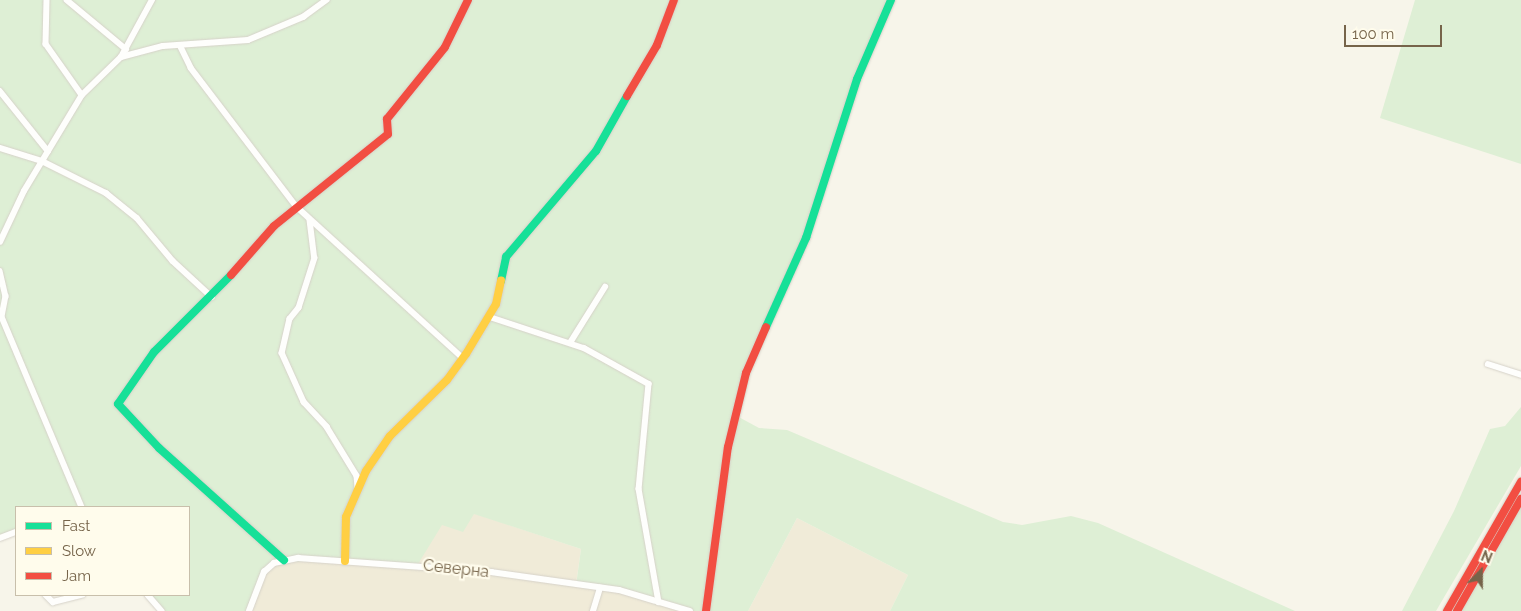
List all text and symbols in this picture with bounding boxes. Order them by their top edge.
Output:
scale bar [1346,15,1444,47]
text: 100 m [1352,25,1394,43]
legend [15,506,190,596]
text: Fast [62,517,90,535]
text: Slow [62,542,96,560]
north arrow [1456,546,1506,596]
text: N [1479,548,1495,567]
street label: Северна [422,556,490,582]
text: Jam [62,567,91,585]

